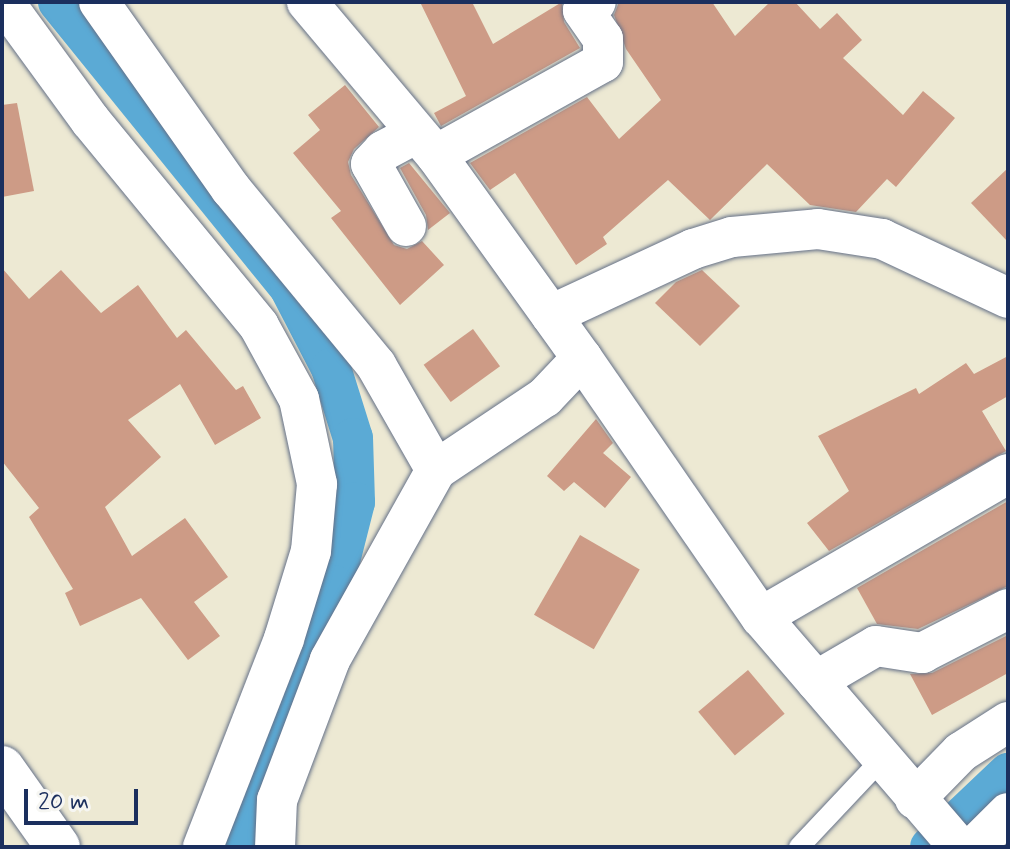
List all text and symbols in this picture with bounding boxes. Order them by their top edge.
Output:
scale bar [28,773,142,823]
text: 20 m [38,787,89,818]

